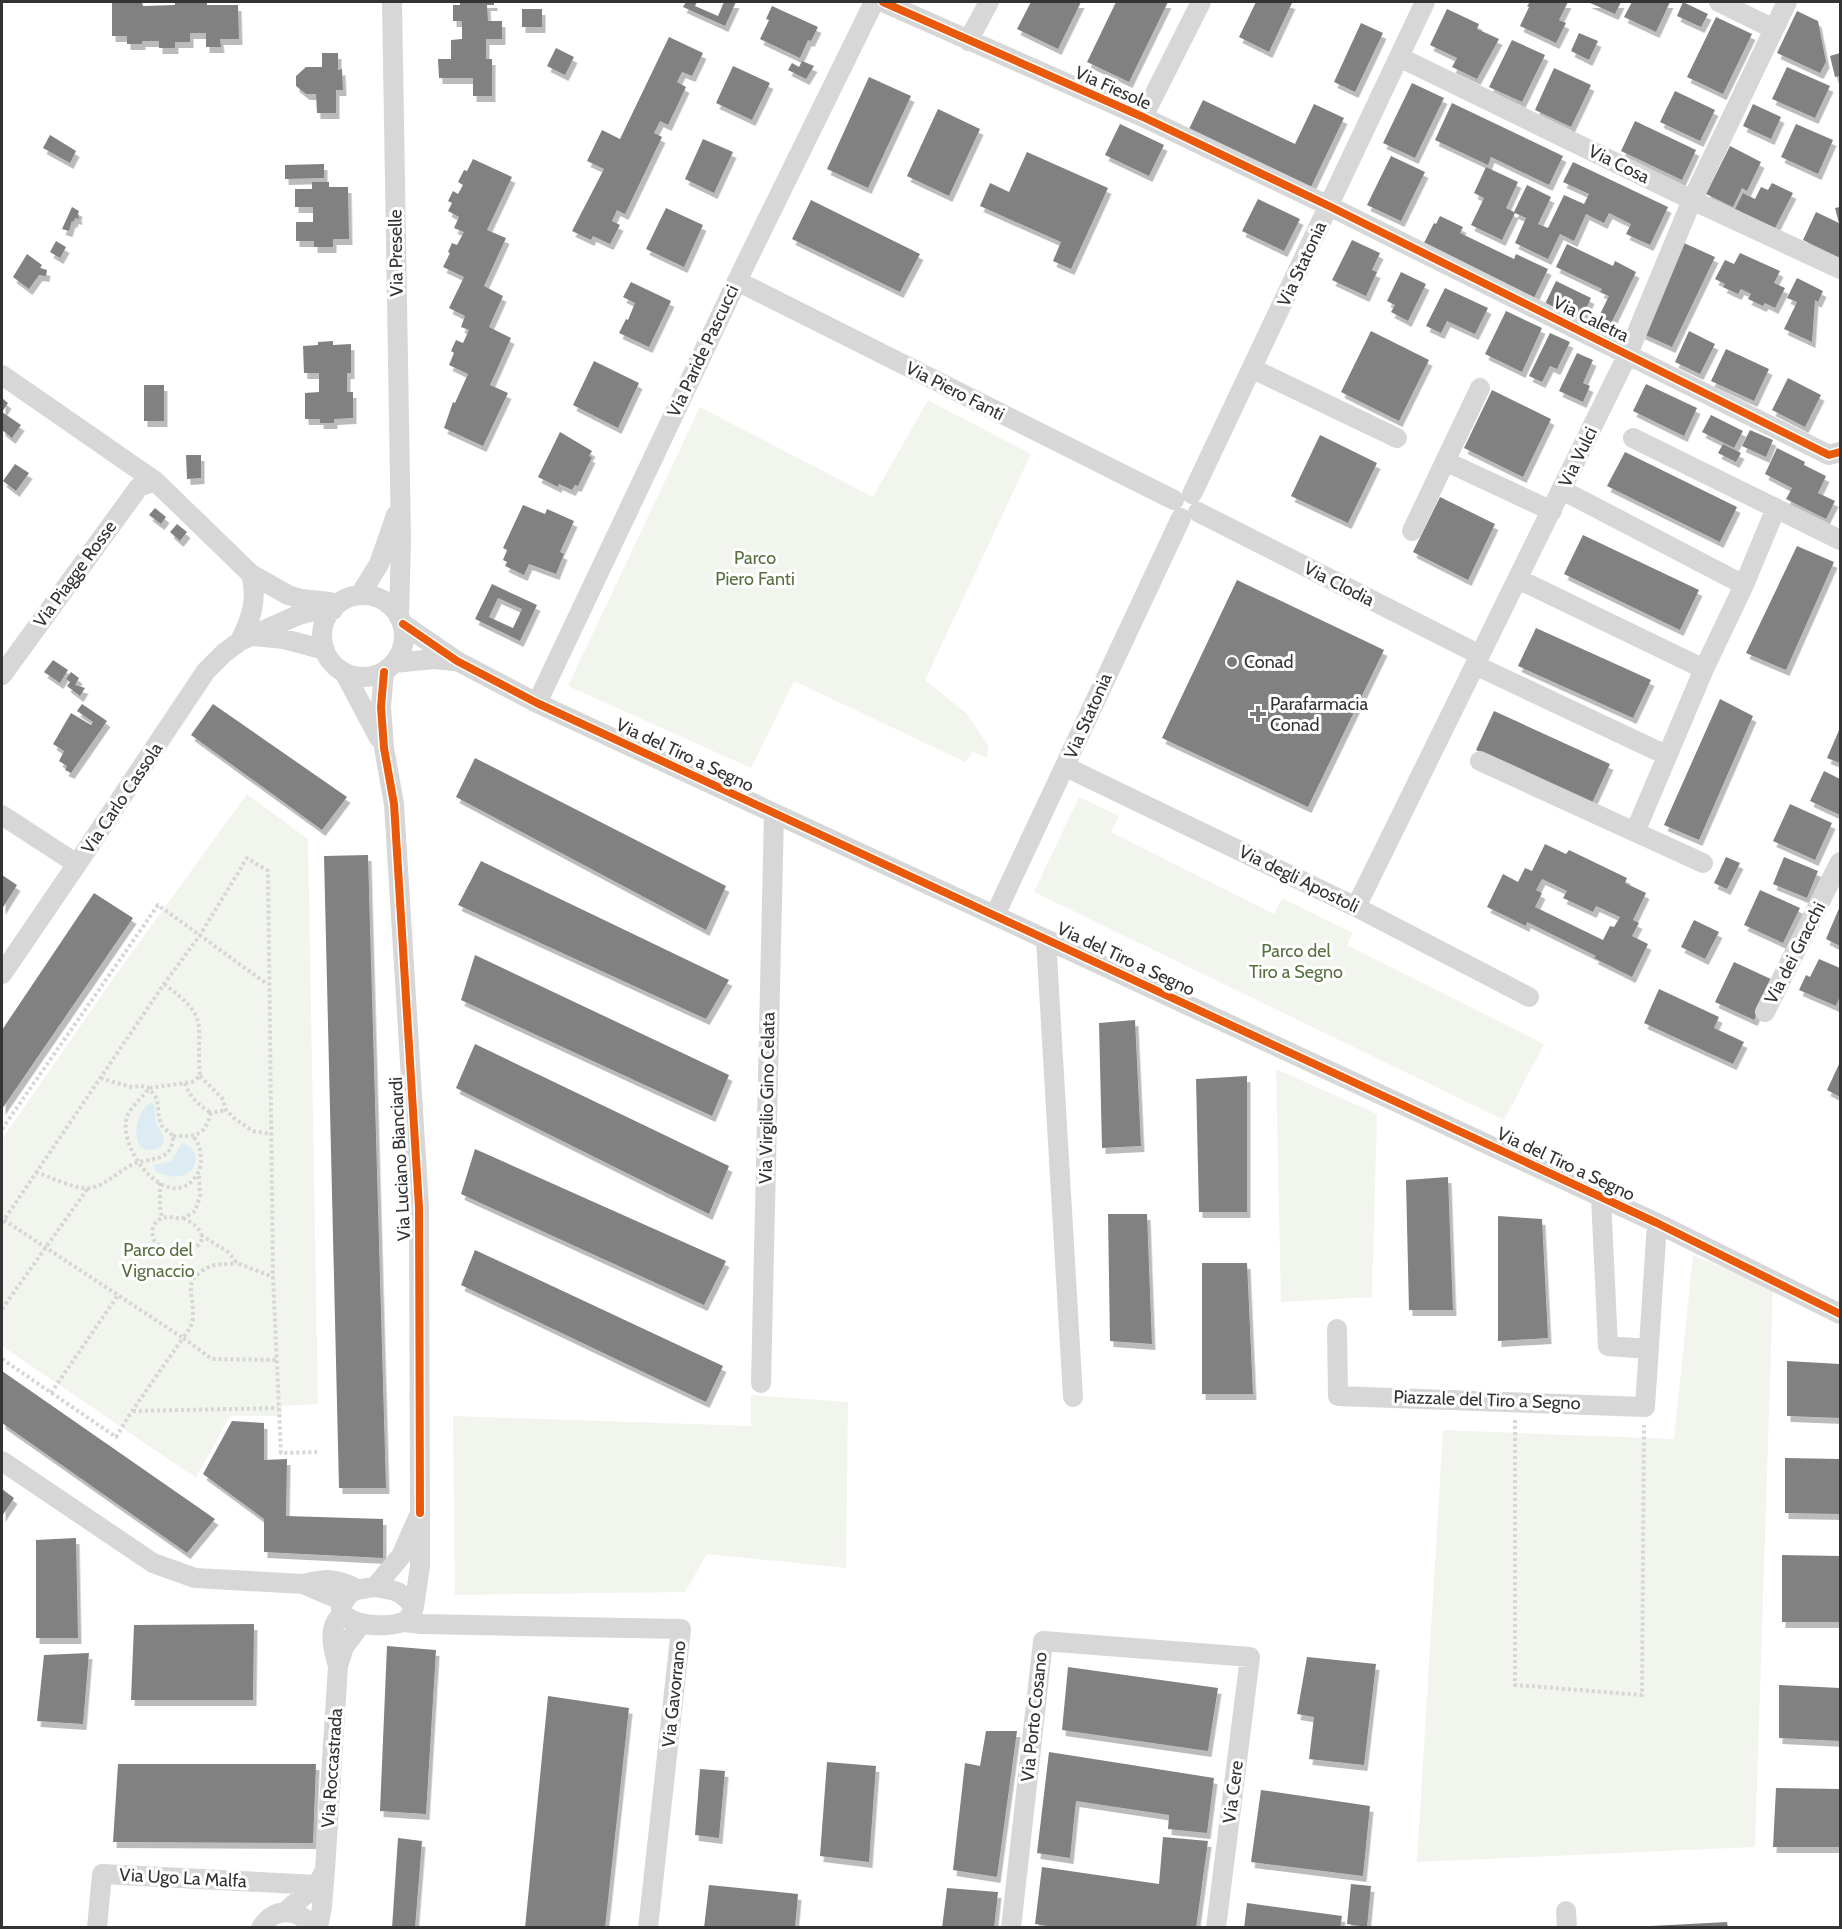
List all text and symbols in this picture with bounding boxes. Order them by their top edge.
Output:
street label: Via Fiesole [1071,61,1155,115]
street label: Via Cosa [1585,140,1653,188]
street label: Via Preselle [384,209,408,297]
street label: Via Statonia [1273,218,1331,310]
street label: Via Paride Pascucci [663,281,743,421]
street label: Via Caletra [1549,291,1633,347]
street label: Via Piero Fanti [902,357,1008,425]
street label: Via Vulci [1554,423,1602,491]
street label: Via Piagge Rosse [29,516,121,632]
park label: Parco Piero Fanti [715,547,795,590]
street label: Via Clodia [1300,557,1378,611]
place label: Conad [1244,651,1293,673]
marker: Conad [1225,655,1239,669]
street label: Via Statonia [1059,669,1117,762]
place label: Parafarmacia Conad [1270,693,1368,736]
marker: Parafarmacia Conad [1251,707,1265,721]
street label: Via del Tiro a Segno [612,713,758,797]
street label: Via Carlo Cassola [77,738,167,858]
street label: Via degli Apostoli [1235,840,1363,918]
street label: Via dei Gracchi [1760,898,1830,1008]
street label: Via del Tiro a Segno [1053,917,1199,1001]
park label: Parco del Tiro a Segno [1249,940,1343,983]
street label: Via Virgilio Gino Celata [755,1012,780,1184]
street label: Via Luciano Bianciardi [385,1076,415,1242]
street label: Via del Tiro a Segno [1493,1122,1639,1206]
park label: Parco del Vignaccio [121,1239,195,1282]
street label: Piazzale del Tiro a Segno [1393,1386,1581,1414]
street label: Via Gavorrano [657,1639,691,1748]
street label: Via Porto Cosano [1016,1651,1052,1783]
street label: Via Roccastrada [317,1707,347,1829]
street label: Via Cere [1218,1759,1248,1825]
street label: Via Ugo La Malfa [119,1864,248,1892]

